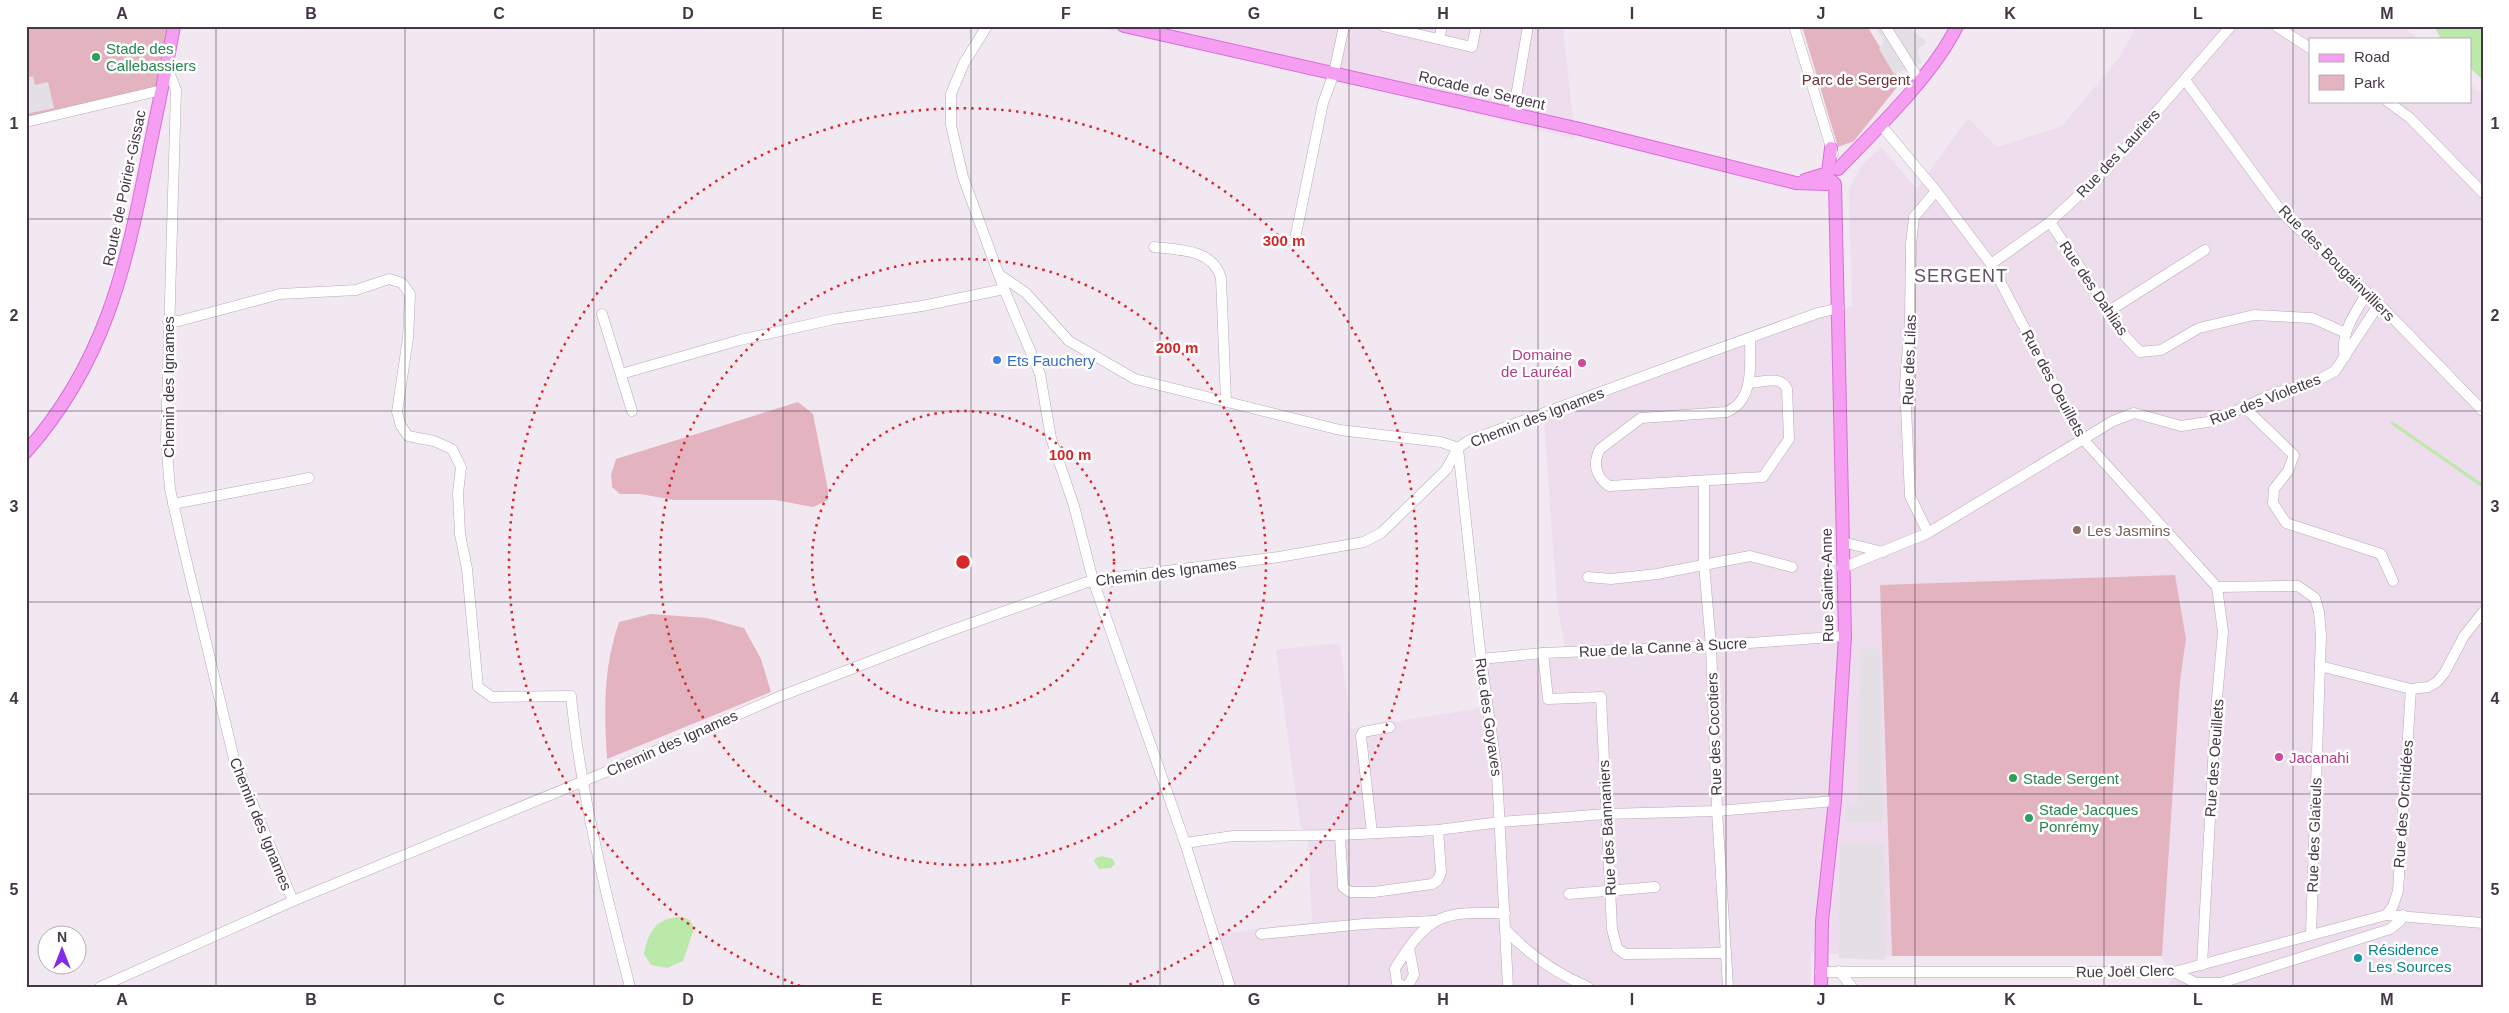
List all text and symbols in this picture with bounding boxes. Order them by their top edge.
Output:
text: A [116,5,128,22]
text: B [305,5,317,22]
text: C [493,5,505,22]
text: D [682,5,694,22]
text: E [872,5,883,22]
text: F [1061,5,1071,22]
text: G [1248,5,1260,22]
text: H [1437,5,1449,22]
text: I [1630,5,1634,22]
text: J [1817,5,1825,22]
text: K [2004,5,2016,22]
text: L [2193,5,2203,22]
text: M [2380,5,2394,22]
legend [2309,38,2472,102]
place label: Stade des Callebassiers [106,40,196,74]
text: Road [2354,48,2390,65]
marker: Stade des Callebassiers [90,51,102,63]
street label: Rocade de Sergent [1417,67,1548,113]
park label: Parc de Sergent [1802,71,1911,88]
text: Park [2354,74,2385,91]
street label: Rue des Lauriers [2073,105,2163,201]
street label: Route de Poirier-Gissac [99,108,149,268]
text: 1 [10,115,19,132]
text: 1 [2491,115,2500,132]
street label: Rue des Bougainvilliers [2276,202,2398,324]
text: 300 m [1263,232,1305,249]
street label: Rue des Dahlias [2056,238,2132,338]
district label: SERGENT [1914,266,2008,286]
text: 2 [10,307,19,324]
text: 2 [2491,307,2500,324]
street label: Rue des Lilas [1899,314,1919,406]
street label: Chemin des Ignames [160,316,177,458]
street label: Rue des Oeuillets [2019,327,2089,439]
text: 200 m [1156,339,1198,356]
place label: Domaine de Lauréal [1501,346,1572,380]
place label: Ets Fauchery [1007,352,1096,369]
marker: Ets Fauchery [991,354,1003,366]
marker: Domaine de Lauréal [1576,357,1588,369]
street label: Rue des Violettes [2207,370,2323,428]
street label: Chemin des Ignames [1468,384,1606,450]
text: 100 m [1049,446,1091,463]
text: 3 [10,498,19,515]
text: 3 [2491,498,2500,515]
place label: Les Jasmins [2087,522,2170,539]
marker: Les Jasmins [2071,524,2083,536]
street label: Rue Sainte-Anne [1818,528,1836,642]
centre of rings [954,553,972,571]
street label: Chemin des Ignames [1095,555,1237,589]
street label: Rue de la Canne à Sucre [1578,634,1748,660]
street label: Rue des Goyaves [1472,657,1506,777]
street label: Rue des Cocotiers [1703,672,1725,796]
text: 4 [10,690,19,707]
text: 4 [2491,690,2500,707]
street label: Rue des Oeuillets [2201,698,2227,818]
street label: Chemin des Ignames [604,706,740,780]
street label: Rue des Orchidées [2390,739,2416,869]
place label: Jacanahi [2289,749,2349,766]
marker: Jacanahi [2273,751,2285,763]
street label: Chemin des Ignames [227,755,295,893]
street label: Rue des Bannaniers [1595,760,1619,896]
place label: Stade Sergent [2023,770,2120,787]
marker: Stade Sergent [2007,772,2019,784]
street label: Rue des Glaïeuls [2303,777,2325,893]
place label: Stade Jacques Ponrémy [2039,801,2138,835]
marker: Stade Jacques Ponrémy [2023,812,2035,824]
text: 5 [10,881,19,898]
text: 5 [2491,881,2500,898]
north arrow [38,926,88,976]
text: N [57,929,67,945]
place label: Résidence Les Sources [2368,941,2451,975]
marker: Résidence Les Sources [2352,952,2364,964]
street label: Rue Joël Clerc [2076,962,2175,980]
text: A [116,991,128,1008]
text: B [305,991,317,1008]
text: C [493,991,505,1008]
text: D [682,991,694,1008]
text: E [872,991,883,1008]
text: F [1061,991,1071,1008]
text: G [1248,991,1260,1008]
text: H [1437,991,1449,1008]
text: I [1630,991,1634,1008]
text: J [1817,991,1825,1008]
text: K [2004,991,2016,1008]
text: L [2193,991,2203,1008]
text: M [2380,991,2394,1008]

